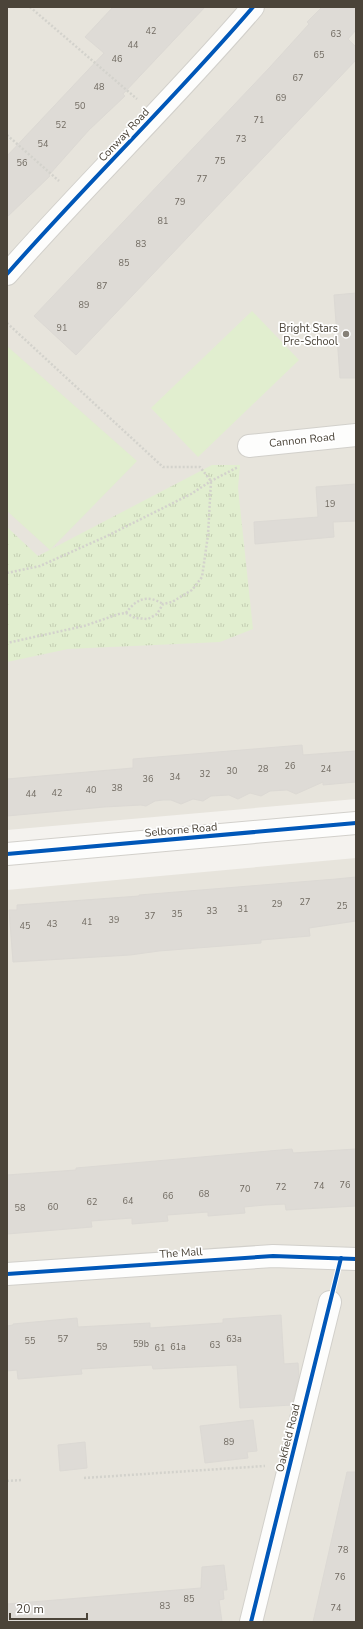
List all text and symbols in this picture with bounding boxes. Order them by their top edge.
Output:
house number: 42 [146,25,156,37]
house number: 63 [331,28,341,40]
house number: 44 [128,39,139,51]
house number: 65 [314,49,324,61]
house number: 46 [112,53,122,65]
house number: 67 [293,72,303,84]
house number: 48 [94,81,104,93]
house number: 69 [276,92,286,104]
house number: 50 [75,100,85,112]
street label: Conway Road [95,105,153,165]
house number: 71 [254,114,264,126]
house number: 52 [56,119,66,131]
house number: 73 [236,133,246,145]
house number: 54 [38,138,49,150]
house number: 75 [215,155,225,167]
house number: 56 [17,157,27,169]
house number: 77 [197,173,207,185]
house number: 79 [175,196,185,208]
house number: 81 [158,215,168,227]
house number: 83 [136,238,146,250]
house number: 85 [119,257,129,269]
house number: 87 [97,280,107,292]
house number: 89 [79,299,89,311]
place label: Bright Stars Pre-School [279,321,339,349]
house number: 91 [57,322,67,334]
marker: Bright Stars Pre-School [341,329,351,339]
street label: Cannon Road [268,429,336,451]
house number: 19 [325,498,335,510]
house number: 26 [285,760,295,772]
house number: 28 [258,763,268,775]
house number: 24 [321,763,332,775]
house number: 30 [227,765,237,777]
house number: 32 [200,768,210,780]
house number: 34 [170,771,181,783]
house number: 36 [143,773,153,785]
house number: 38 [112,782,122,794]
house number: 40 [86,784,96,796]
house number: 42 [52,787,62,799]
house number: 44 [26,788,37,800]
street label: Selborne Road [144,819,218,841]
house number: 27 [300,896,310,908]
house number: 29 [272,898,282,910]
house number: 25 [337,900,347,912]
house number: 31 [238,903,248,915]
house number: 33 [207,905,217,917]
house number: 35 [172,908,182,920]
house number: 37 [145,910,155,922]
house number: 39 [109,914,119,926]
house number: 41 [82,916,92,928]
house number: 43 [47,918,57,930]
house number: 45 [20,920,30,932]
house number: 76 [340,1179,350,1191]
house number: 74 [314,1180,325,1192]
house number: 72 [276,1181,286,1193]
house number: 70 [240,1183,250,1195]
house number: 68 [199,1188,209,1200]
house number: 66 [163,1190,173,1202]
house number: 64 [123,1195,134,1207]
house number: 62 [87,1196,97,1208]
house number: 60 [48,1201,58,1213]
house number: 58 [15,1202,25,1214]
street label: The Mall [159,1244,204,1262]
house number: 57 [58,1333,68,1345]
house number: 63a [226,1333,242,1345]
house number: 55 [25,1335,35,1347]
house number: 59b [133,1338,149,1350]
house number: 63 [210,1339,220,1351]
house number: 59 [97,1341,107,1353]
house number: 61a [170,1341,186,1353]
house number: 61 [155,1342,165,1354]
street label: Oakfield Road [272,1402,304,1474]
house number: 89 [224,1436,234,1448]
house number: 78 [338,1544,348,1556]
house number: 76 [335,1571,345,1583]
house number: 85 [184,1593,194,1605]
scale bar [10,1595,87,1621]
house number: 83 [160,1600,170,1612]
text: 20 m [16,1601,44,1617]
house number: 74 [331,1602,342,1614]

